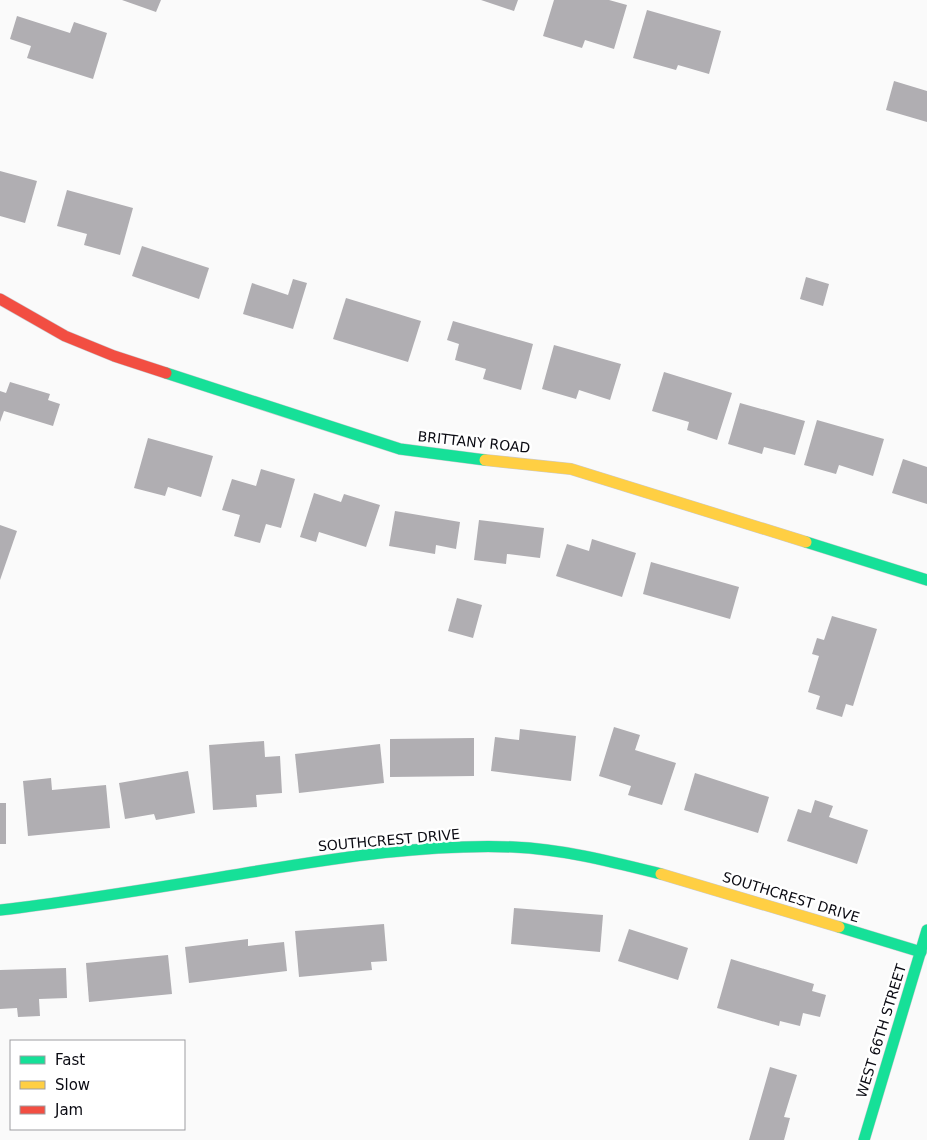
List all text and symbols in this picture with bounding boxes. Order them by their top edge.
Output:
street label: BRITTANY ROAD [417,428,531,456]
street label: SOUTHCREST DRIVE [317,826,461,854]
street label: SOUTHCREST DRIVE [721,869,861,925]
street label: WEST 66TH STREET [853,962,909,1100]
legend [10,1040,185,1130]
text: Fast [55,1051,85,1069]
text: Slow [55,1076,90,1094]
text: Jam [54,1101,83,1119]

